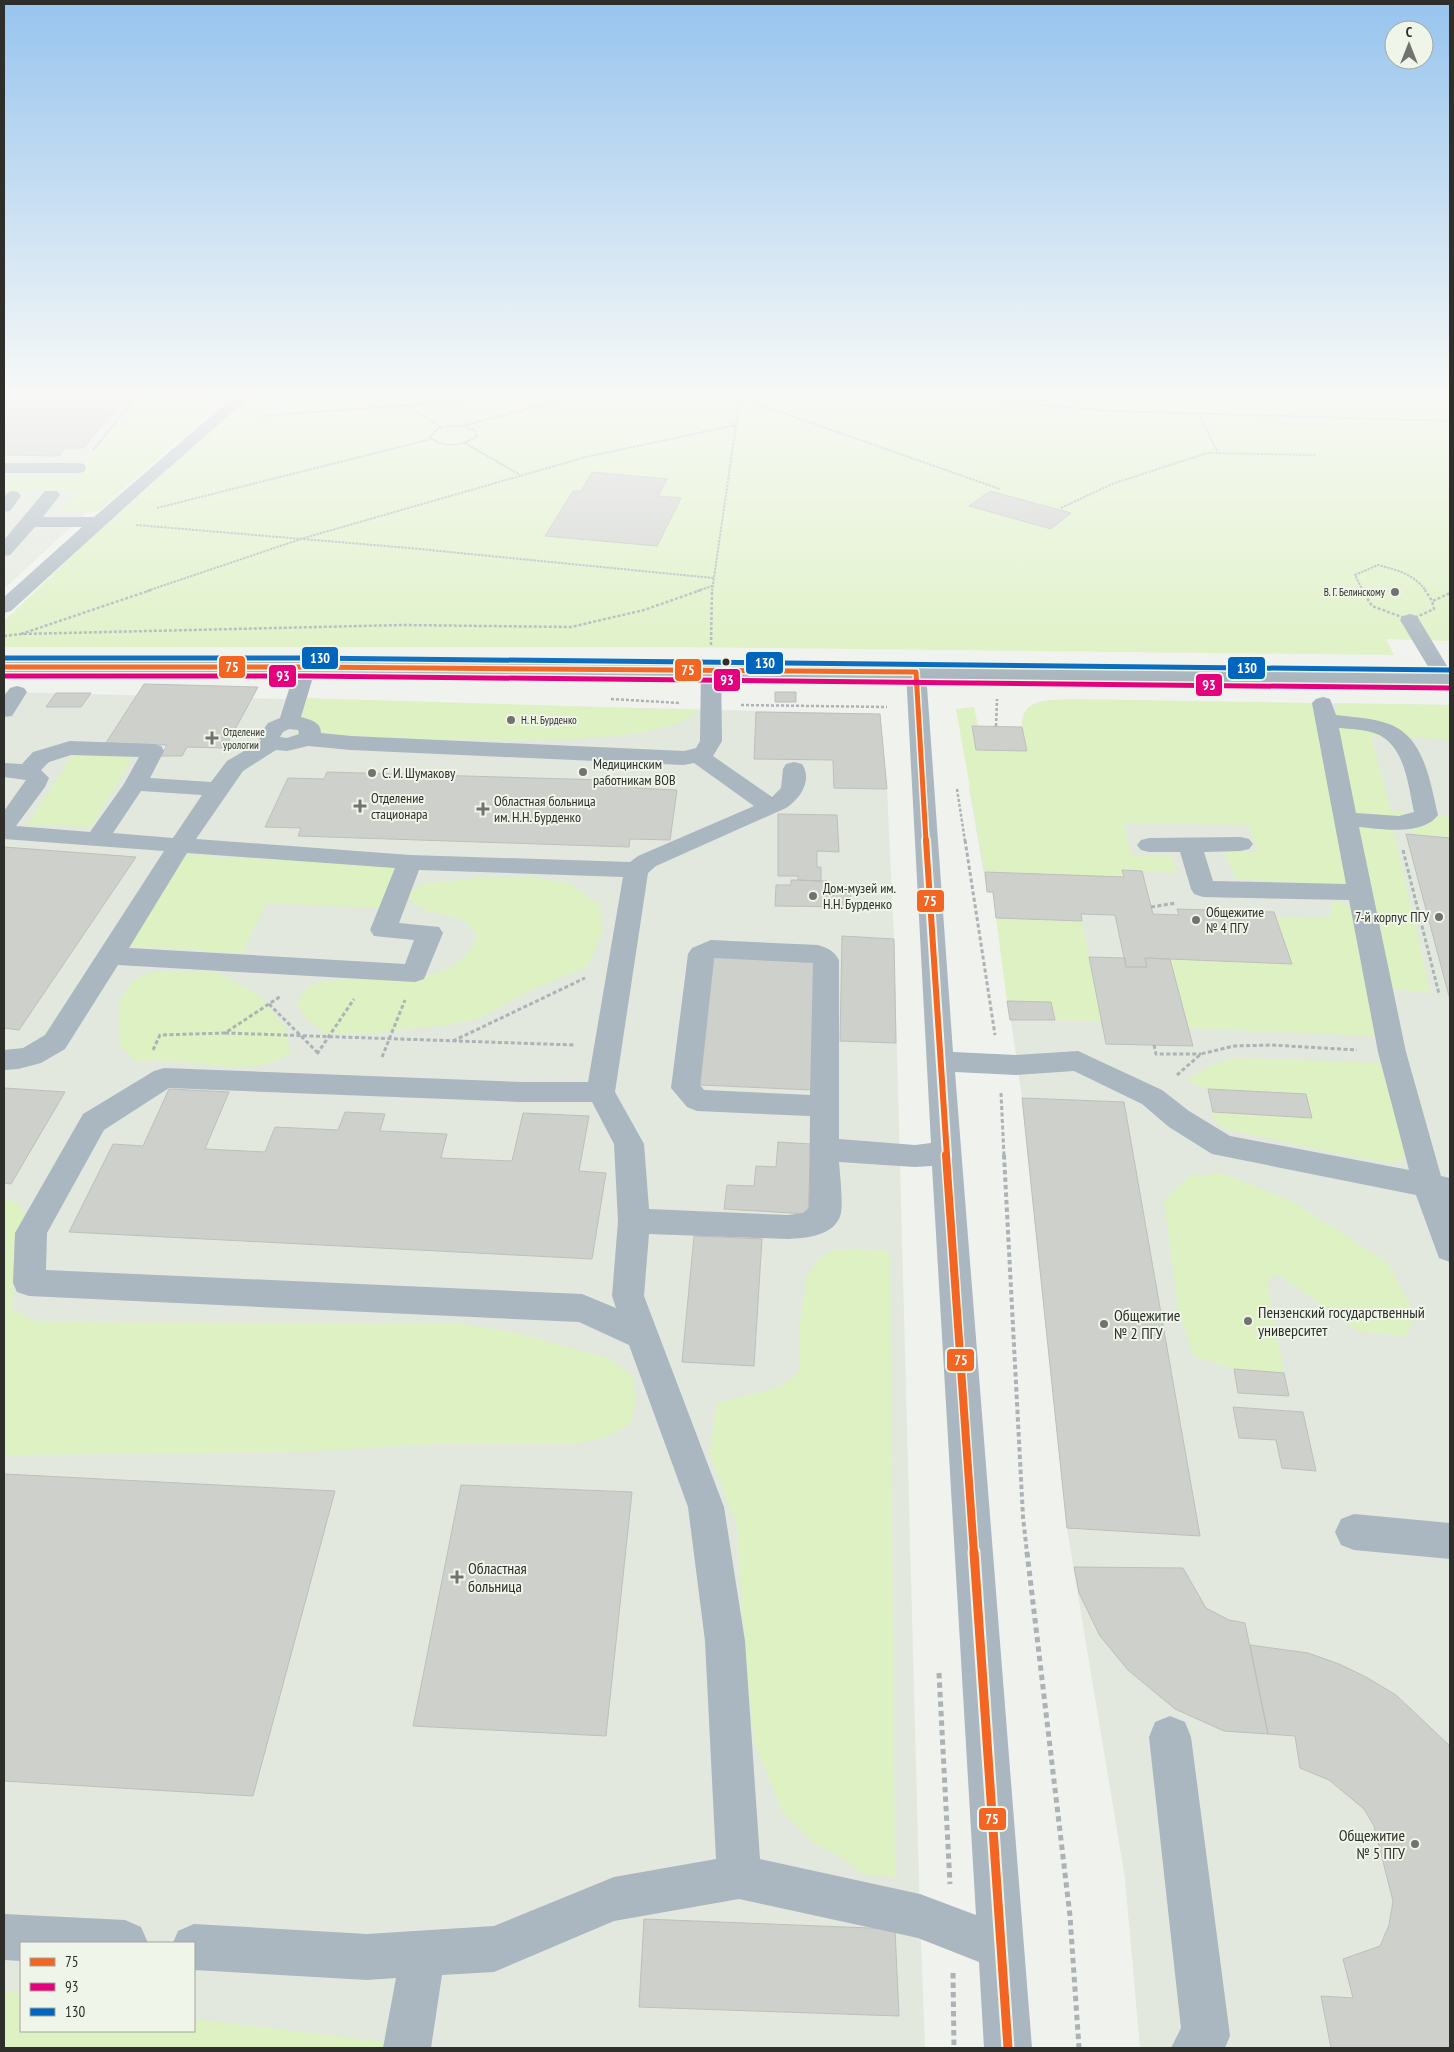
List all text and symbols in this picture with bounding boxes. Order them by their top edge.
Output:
north arrow [1384,20,1434,70]
text: С [1406,23,1413,41]
place label: В. Г. Белинскому [1324,585,1386,599]
marker: В. Г. Белинскому [1389,586,1401,598]
line badge: 130 [301,646,339,670]
text: 130 [310,649,330,667]
line badge: 130 [745,651,784,675]
text: 130 [755,654,775,672]
line badge: 75 [218,655,246,679]
line badge: 130 [1227,656,1266,680]
unlabelled marker [721,657,731,667]
text: 75 [225,658,239,676]
line badge: 75 [674,658,702,682]
text: 130 [1237,659,1257,677]
text: 75 [681,661,695,679]
line badge: 93 [268,664,297,688]
text: 93 [276,667,290,685]
line badge: 93 [713,668,741,692]
text: 93 [720,671,734,689]
line badge: 93 [1195,673,1223,697]
text: 93 [1202,676,1216,694]
place label: Н. Н. Бурденко [521,713,577,727]
marker: Н. Н. Бурденко [505,714,517,726]
place label: Отделение урологии [223,725,265,752]
marker: Отделение урологии [205,731,219,745]
place label: Медицинским работникам ВОВ [593,755,676,789]
place label: С. И. Шумакову [382,764,456,782]
marker: Медицинским работникам ВОВ [577,766,589,778]
marker: С. И. Шумакову [366,767,378,779]
place label: Отделение стационара [371,789,428,823]
place label: Областная больница им. Н.Н. Бурденко [494,792,596,826]
marker: Отделение стационара [353,799,367,813]
marker: Областная больница им. Н.Н. Бурденко [476,802,490,816]
place label: Дом-музей им. Н.Н. Бурденко [823,879,896,913]
line badge: 75 [916,889,945,913]
marker: Дом-музей им. Н.Н. Бурденко [807,890,819,902]
text: 75 [923,892,937,910]
place label: Общежитие № 4 ПГУ [1206,903,1264,937]
place label: 7-й корпус ПГУ [1355,908,1430,926]
marker: 7-й корпус ПГУ [1433,911,1445,923]
marker: Общежитие № 4 ПГУ [1190,914,1202,926]
place label: Пензенский государственный университет [1258,1302,1425,1340]
place label: Общежитие № 2 ПГУ [1114,1305,1180,1343]
marker: Пензенский государственный университет [1242,1315,1254,1327]
marker: Общежитие № 2 ПГУ [1098,1318,1110,1330]
line badge: 75 [946,1348,975,1372]
text: 75 [954,1351,968,1369]
place label: Областная больница [468,1558,527,1596]
marker: Областная больница [450,1570,464,1584]
line badge: 75 [978,1807,1007,1831]
text: 75 [985,1810,999,1828]
place label: Общежитие № 5 ПГУ [1339,1825,1406,1863]
marker: Общежитие № 5 ПГУ [1409,1838,1421,1850]
legend [20,1942,195,2032]
text: 75 [65,1952,79,1971]
text: 93 [65,1977,79,1996]
text: 130 [65,2002,86,2021]

